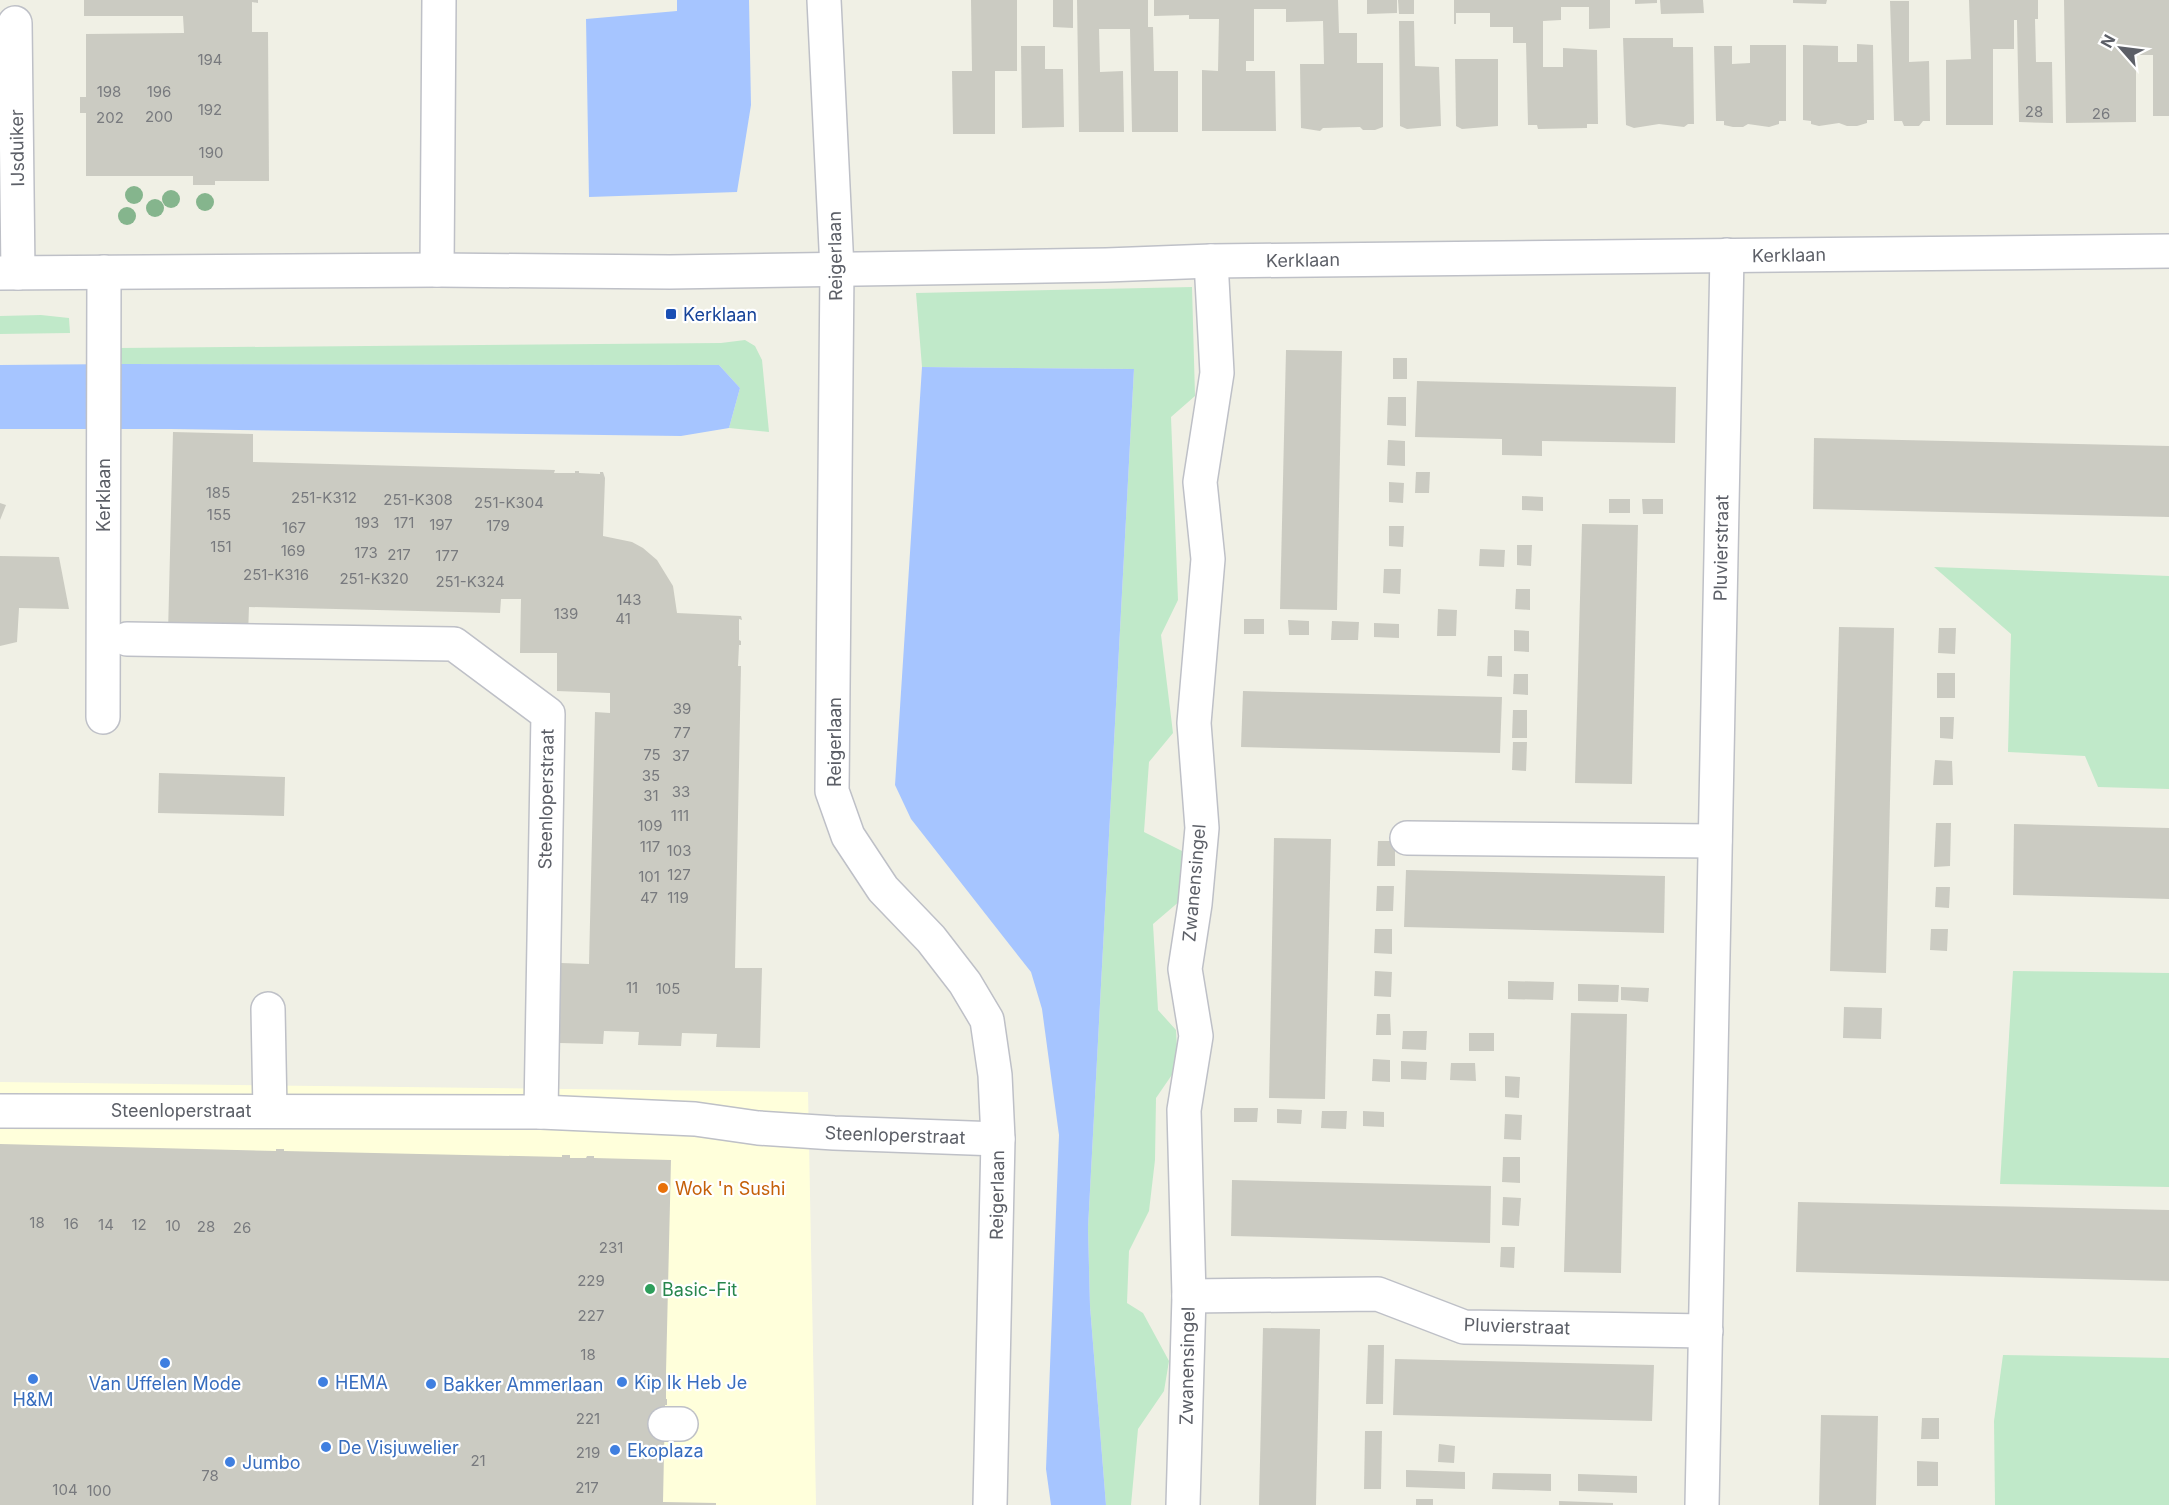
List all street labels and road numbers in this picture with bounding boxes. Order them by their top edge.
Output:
street label: IJsduiker [6,109,28,187]
street label: Reigerlaan [824,211,846,301]
street label: Kerklaan [1752,244,1826,266]
street label: Kerklaan [1266,249,1340,271]
street label: Kerklaan [93,458,114,532]
street label: Pluvierstraat [1710,494,1732,601]
street label: Reigerlaan [824,697,845,787]
street label: Steenloperstraat [534,728,558,869]
street label: Zwanensingel [1178,823,1210,943]
street label: Steenloperstraat [111,1100,251,1121]
street label: Steenloperstraat [824,1122,966,1148]
street label: Reigerlaan [986,1150,1008,1240]
street label: Zwanensingel [1175,1307,1199,1425]
street label: Pluvierstraat [1463,1314,1571,1338]

